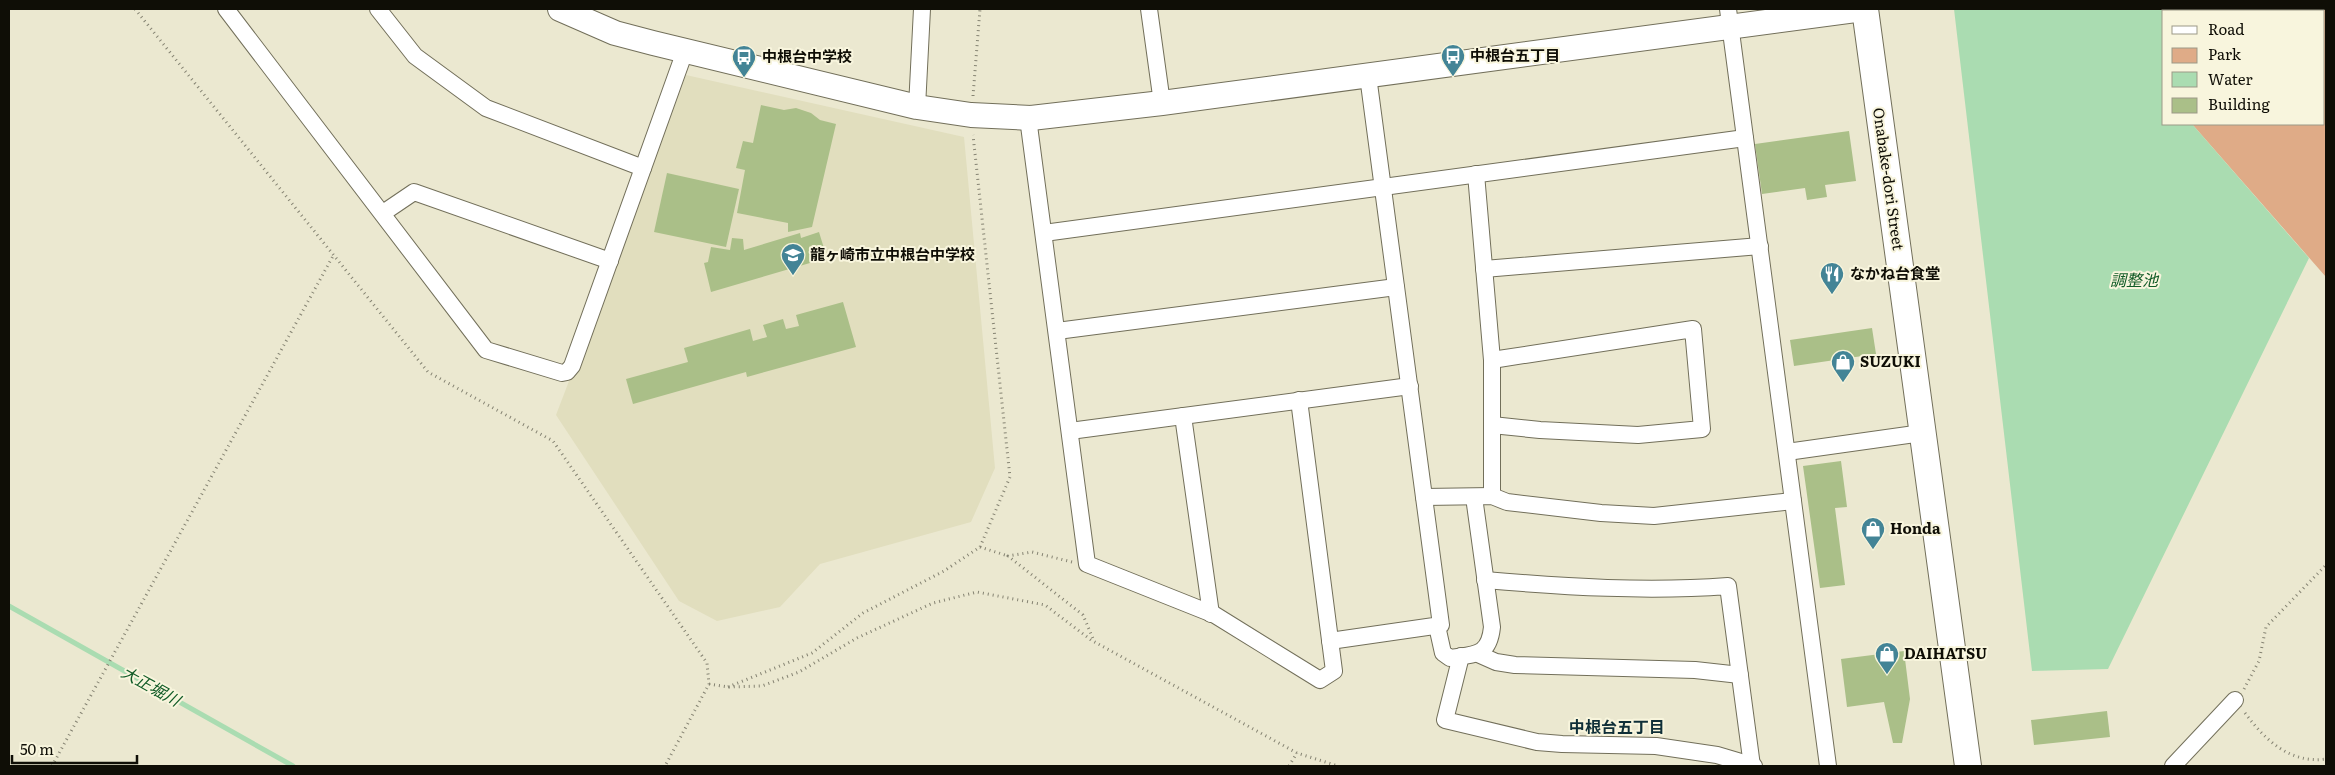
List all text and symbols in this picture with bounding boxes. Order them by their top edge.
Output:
legend [2162,10,2325,125]
text: Road [2208,17,2244,40]
text: Park [2208,42,2242,65]
bus stop icon: 中根台五丁目 [1440,43,1466,77]
place label: 中根台五丁目 [1470,43,1560,66]
bus stop icon: 中根台中学校 [731,44,757,78]
place label: 中根台中学校 [762,44,852,67]
text: Water [2208,67,2253,90]
text: Building [2208,92,2270,115]
street label: Onabake-dori Street [1868,106,1911,252]
school or university icon: 龍ヶ崎市立中根台中学校 [780,242,806,276]
place label: 龍ヶ崎市立中根台中学校 [810,242,975,265]
restaurant icon: なかね台食堂 [1819,261,1845,295]
place label: なかね台食堂 [1850,261,1940,284]
water label: 調整池 [2110,267,2160,291]
shop icon: SUZUKI [1830,349,1856,383]
place label: SUZUKI [1860,349,1921,372]
shop icon: Honda [1860,516,1886,550]
place label: Honda [1890,516,1941,539]
shop icon: DAIHATSU [1874,641,1900,675]
place label: DAIHATSU [1904,641,1987,664]
water label: 大正堀川 [118,659,187,712]
district label: 中根台五丁目 [1569,714,1665,738]
scale bar [12,732,138,764]
text: 50 m [20,737,54,760]

